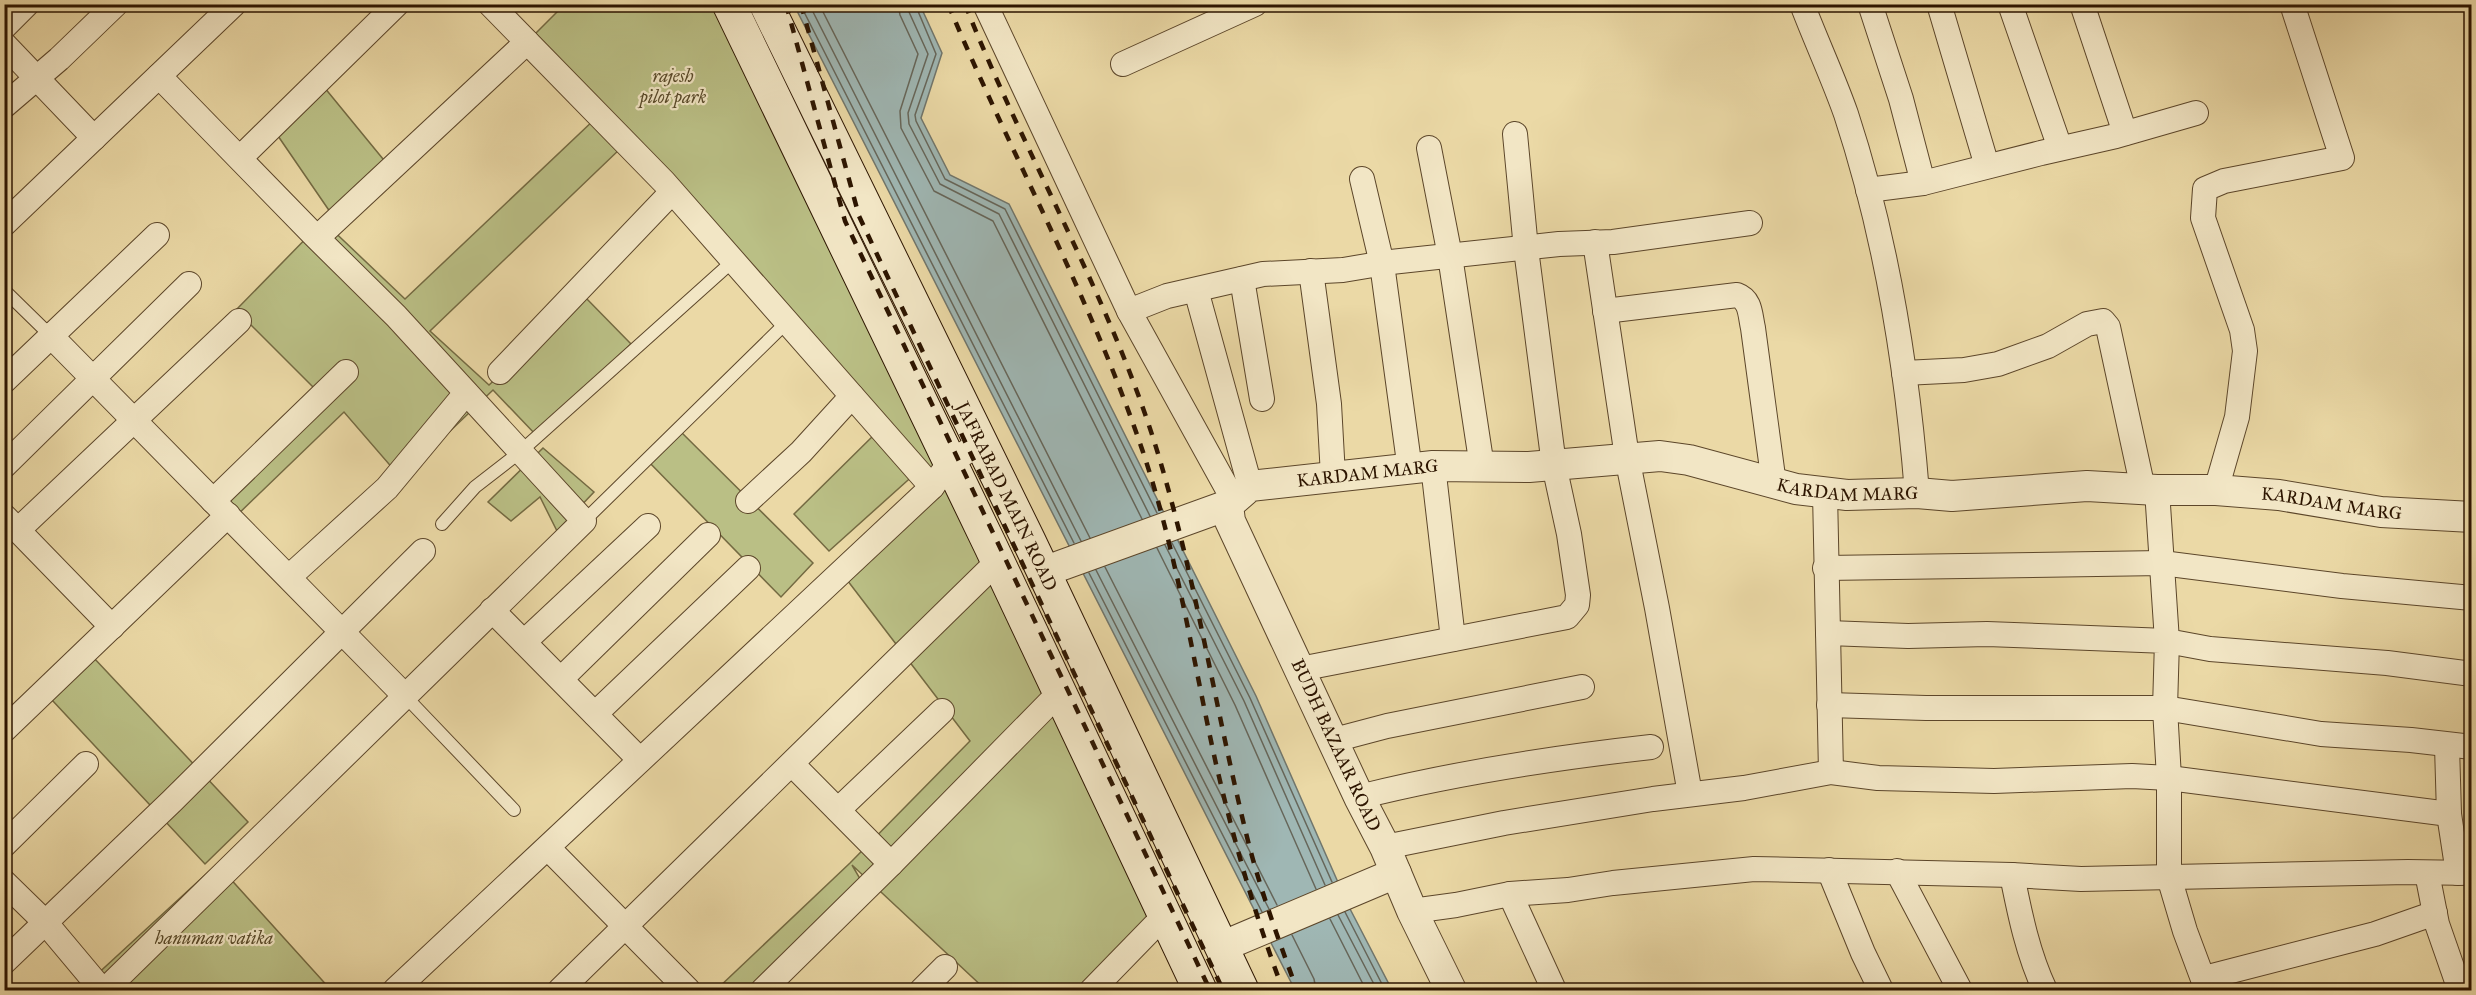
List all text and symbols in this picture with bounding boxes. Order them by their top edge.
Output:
park label: rajesh pilot park [637,65,706,109]
street label: JAFRABAD MAIN ROAD [950,396,1062,594]
street label: KARDAM MARG [1296,454,1439,492]
street label: KARDAM MARG [1774,473,1919,506]
street label: KARDAM MARG [2260,483,2403,524]
street label: BUDH BAZAAR ROAD [1286,655,1386,835]
park label: hanuman vatika [154,927,273,949]

